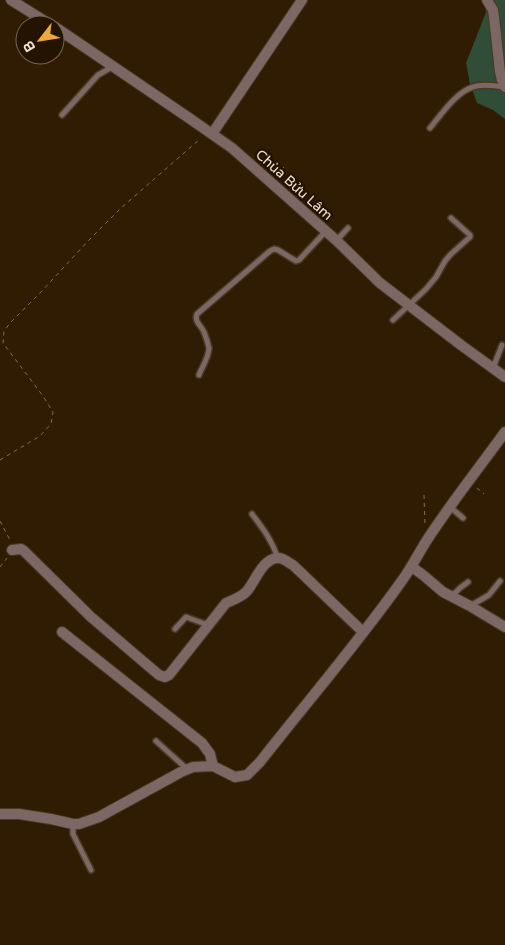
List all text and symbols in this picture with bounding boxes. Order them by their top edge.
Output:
north arrow [15,15,65,65]
text: B [19,38,39,55]
street label: Chùa Bửu Lâm [252,146,336,224]

